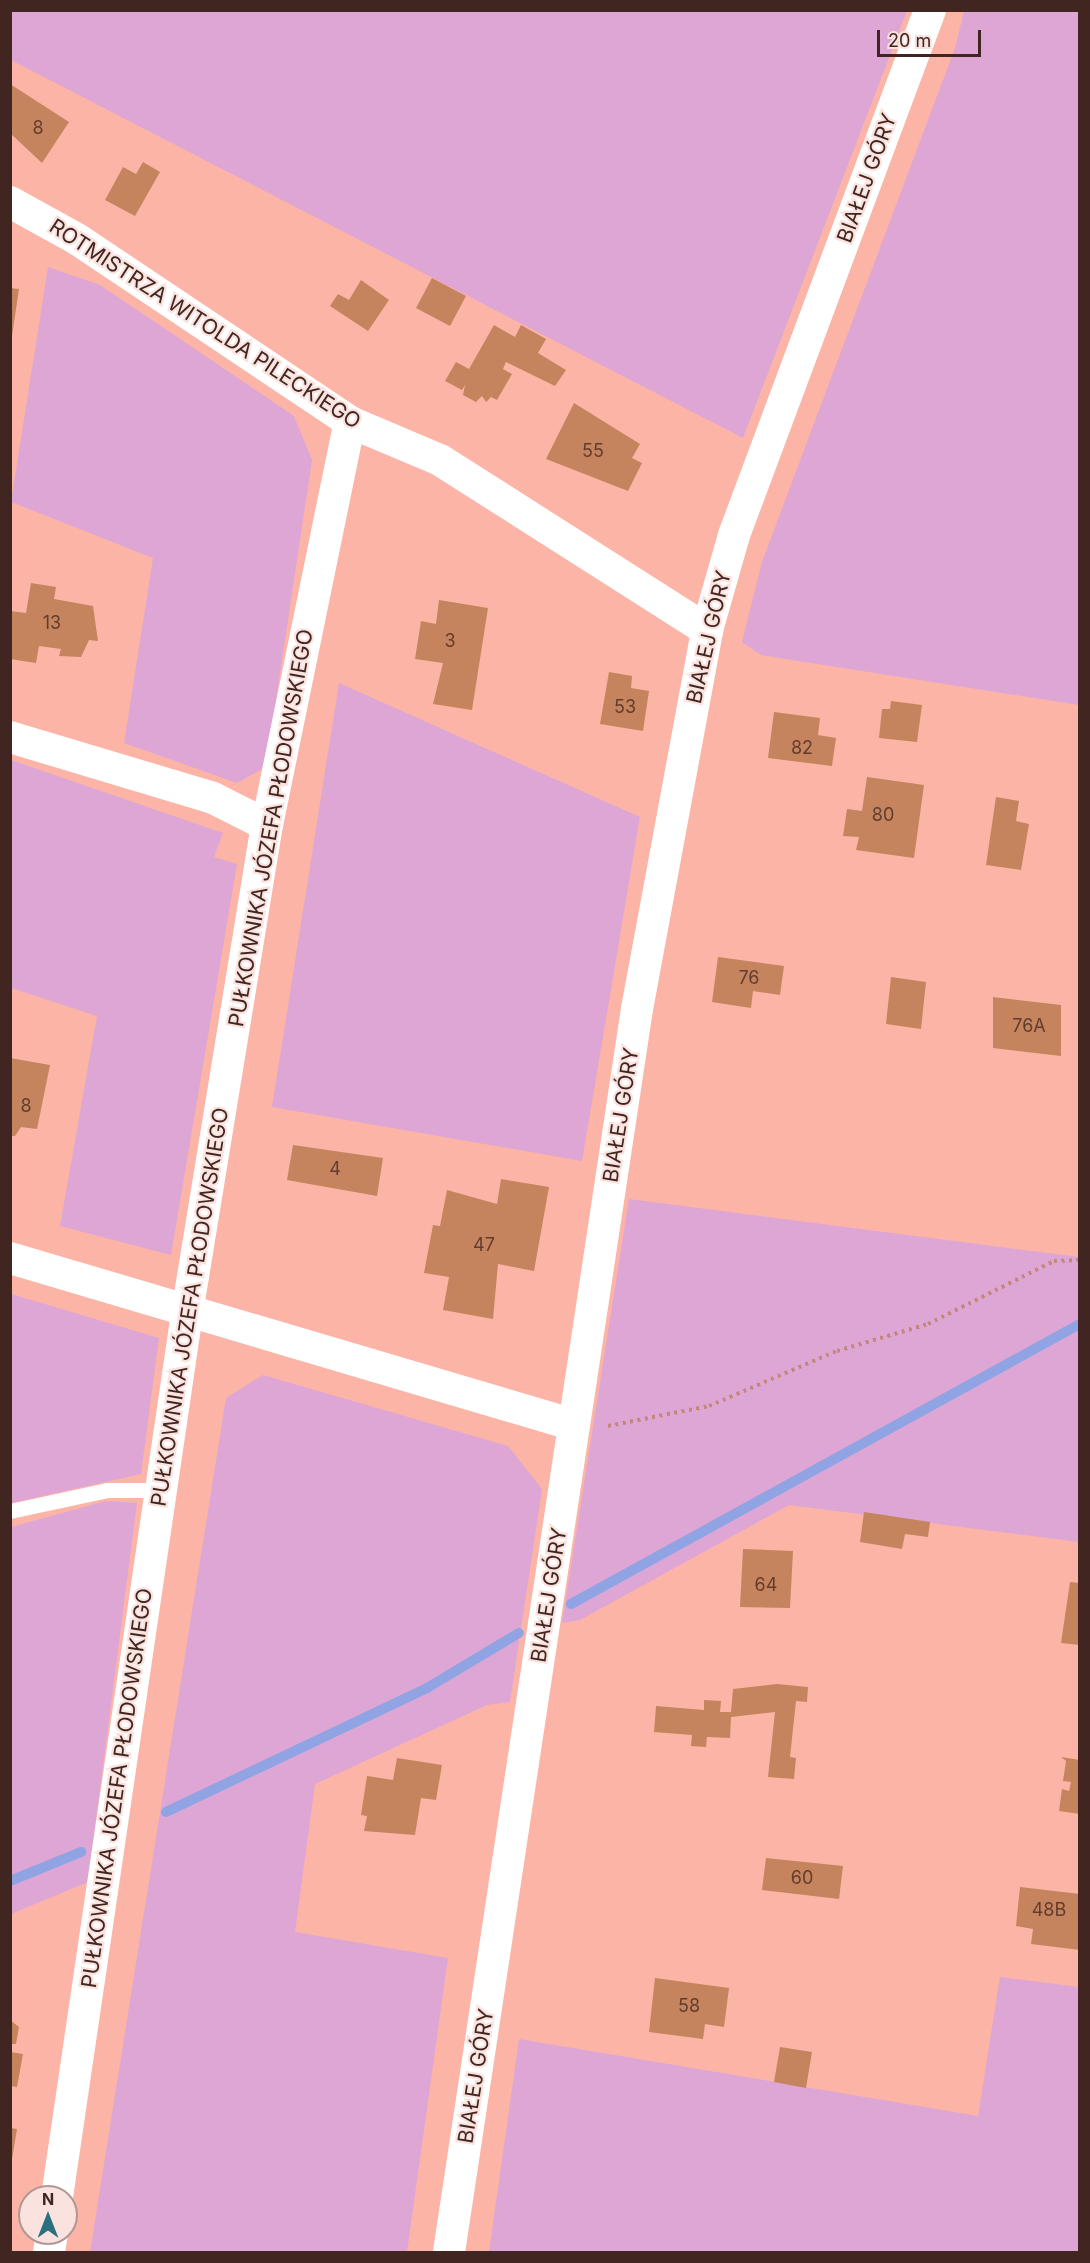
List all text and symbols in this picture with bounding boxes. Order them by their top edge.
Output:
scale bar [880,18,984,56]
text: 20 m [888,30,931,51]
street label: BIAŁEJ GÓRY [832,110,902,246]
house number: 8 [32,117,44,139]
street label: ROTMISTRZA WITOLDA PILECKIEGO [45,214,365,434]
house number: 55 [582,440,604,462]
street label: BIAŁEJ GÓRY [681,568,737,706]
house number: 13 [43,612,61,634]
street label: PUŁKOWNIKA JÓZEFA PŁODOWSKIEGO [224,627,318,1029]
house number: 3 [444,630,456,652]
house number: 53 [614,696,636,718]
house number: 82 [791,737,813,759]
house number: 80 [872,804,894,826]
house number: 76 [738,967,760,989]
house number: 76A [1012,1015,1046,1037]
street label: BIAŁEJ GÓRY [598,1046,644,1184]
house number: 8 [20,1095,32,1117]
street label: PUŁKOWNIKA JÓZEFA PŁODOWSKIEGO [146,1106,234,1508]
house number: 4 [329,1158,341,1180]
house number: 47 [473,1234,495,1256]
street label: BIAŁEJ GÓRY [526,1526,572,1664]
house number: 64 [755,1574,777,1596]
street label: PUŁKOWNIKA JÓZEFA PŁODOWSKIEGO [76,1587,158,1989]
house number: 60 [791,1867,813,1889]
house number: 48B [1032,1899,1066,1921]
house number: 58 [678,1995,700,2017]
street label: BIAŁEJ GÓRY [453,2007,499,2145]
north arrow [18,2185,78,2245]
text: N [42,2189,54,2209]

